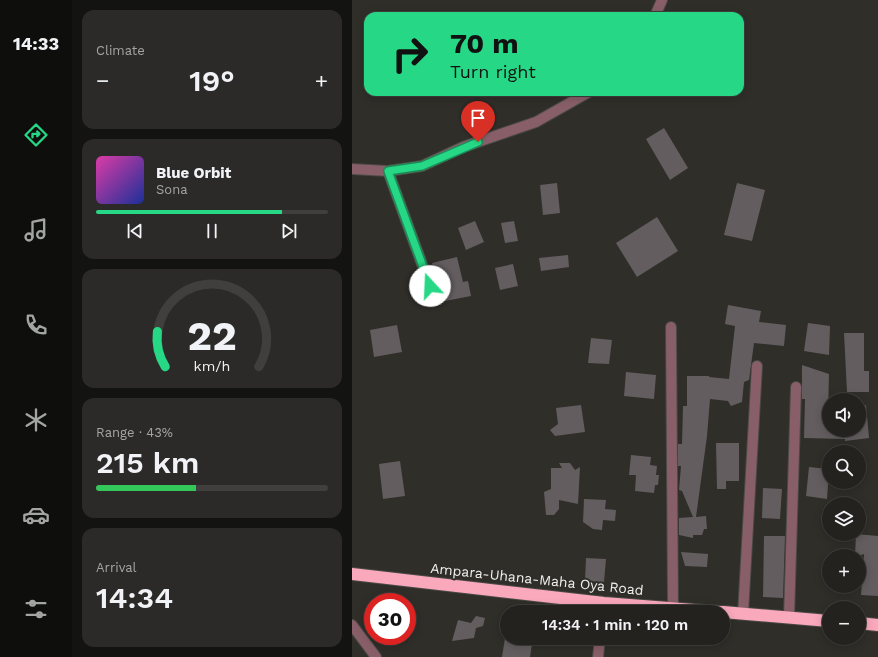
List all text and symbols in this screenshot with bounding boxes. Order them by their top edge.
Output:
text: 70 m [450,27,519,60]
icon: right [384,28,436,80]
text: 14:33 [13,33,59,54]
text: Climate [96,43,145,58]
text: Turn right [450,61,536,82]
text: 19° [189,63,235,98]
text: − [96,68,109,93]
text: + [315,68,328,93]
pin [461,101,495,142]
icon: arrive [467,107,489,129]
icon: directions [22,121,50,149]
text: Blue Orbit [156,164,231,182]
text: Sona [156,182,188,197]
icon: music [22,216,50,244]
icon: previous [124,220,146,242]
icon: pause [201,220,223,242]
icon: next [278,220,300,242]
position arrow [409,265,451,307]
text: 22 [187,310,237,359]
icon: phone [22,311,50,339]
text: km/h [194,357,230,373]
map controls [822,393,866,645]
button: sound [822,393,866,437]
icon: climate [22,406,50,434]
text: Range · 43% [96,425,173,440]
text: 215 km [96,445,199,480]
button: search [822,445,866,489]
button: layers [822,497,866,541]
icon: car [22,501,50,529]
button: + [822,549,866,593]
text: Arrival [96,560,137,575]
street label: Ampara-Uhana-Maha Oya Road [430,560,644,598]
text: 14:34 [96,580,173,615]
speed limit sign: 30 [364,593,416,645]
icon: filters [22,595,50,623]
button: − [822,601,866,645]
text: 14:34 · 1 min · 120 m [542,616,688,634]

